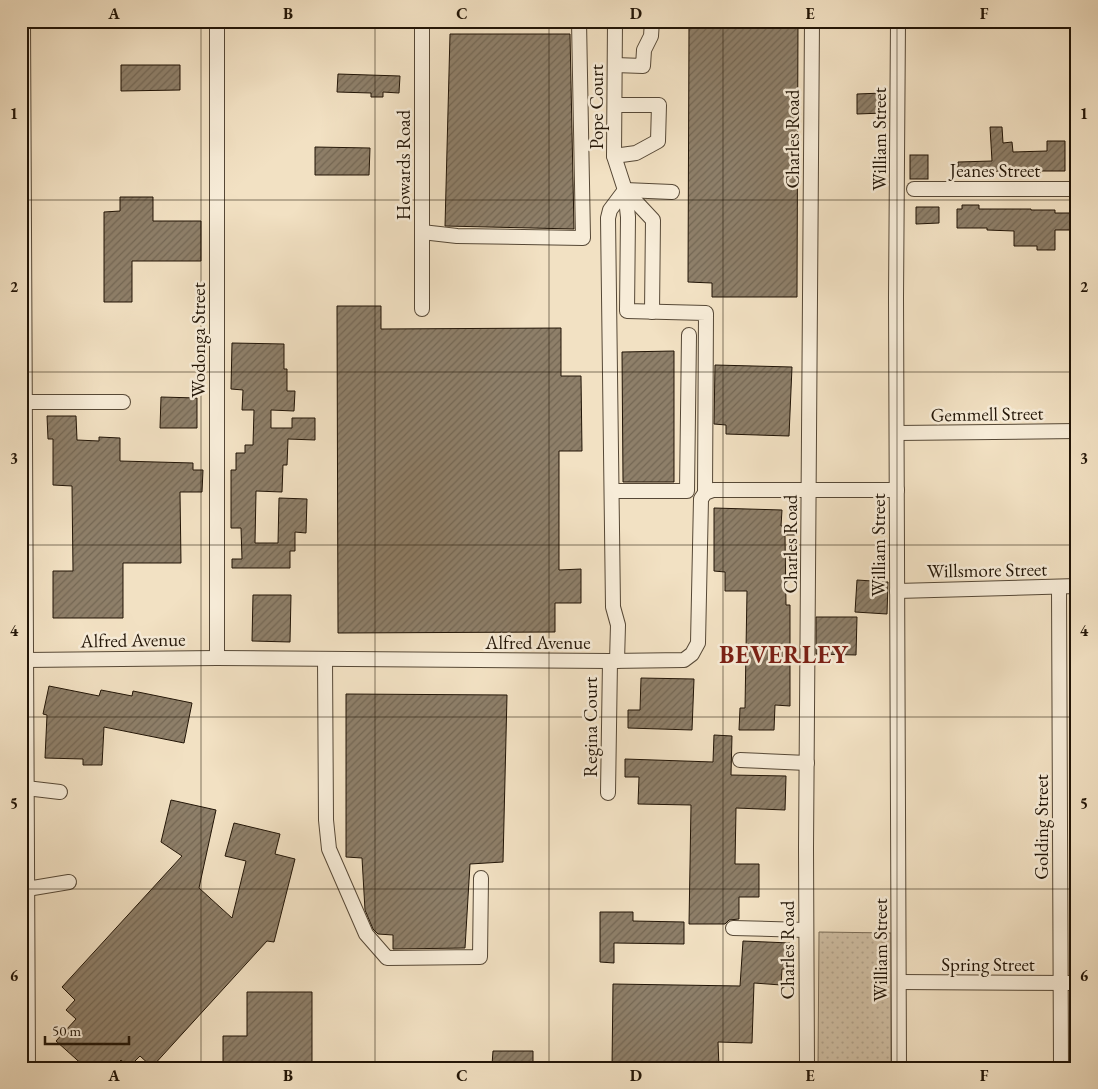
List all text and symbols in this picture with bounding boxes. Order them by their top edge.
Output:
text: A [107,3,120,24]
text: B [283,3,293,24]
text: C [456,3,468,24]
text: D [630,3,642,24]
text: E [805,3,815,24]
text: F [980,3,989,24]
street label: Pope Court [584,64,609,150]
street label: William Street [867,87,892,191]
street label: Charles Road [780,89,805,188]
text: 1 [10,103,18,124]
text: 1 [1080,103,1088,124]
street label: Howards Road [391,109,416,220]
street label: Jeanes Street [948,158,1040,183]
text: 2 [10,276,19,297]
text: 2 [1080,276,1089,297]
street label: Wodonga Street [186,282,211,398]
street label: Gemmell Street [930,401,1044,427]
text: 3 [10,448,18,469]
text: 3 [1080,448,1088,469]
street label: William Street [866,493,891,597]
street label: Charles Road [778,494,803,593]
street label: Willsmore Street [927,556,1047,584]
text: 4 [10,620,19,641]
text: 4 [1080,620,1089,641]
street label: Alfred Avenue [79,627,186,653]
street label: Alfred Avenue [484,630,591,655]
district label: BEVERLEY [719,639,849,670]
street label: Regina Court [578,677,603,777]
street label: Golding Street [1029,774,1054,880]
text: 5 [10,793,18,814]
text: 5 [1080,793,1088,814]
street label: William Street [868,898,893,1002]
street label: Charles Road [775,900,800,999]
street label: Spring Street [941,952,1035,977]
text: 6 [10,965,19,986]
text: 6 [1080,965,1089,986]
scale bar [45,1014,129,1046]
text: 50 m [52,1021,81,1040]
text: A [107,1065,120,1086]
text: B [283,1065,293,1086]
text: C [456,1065,468,1086]
text: D [630,1065,642,1086]
text: E [805,1065,815,1086]
text: F [980,1065,989,1086]

